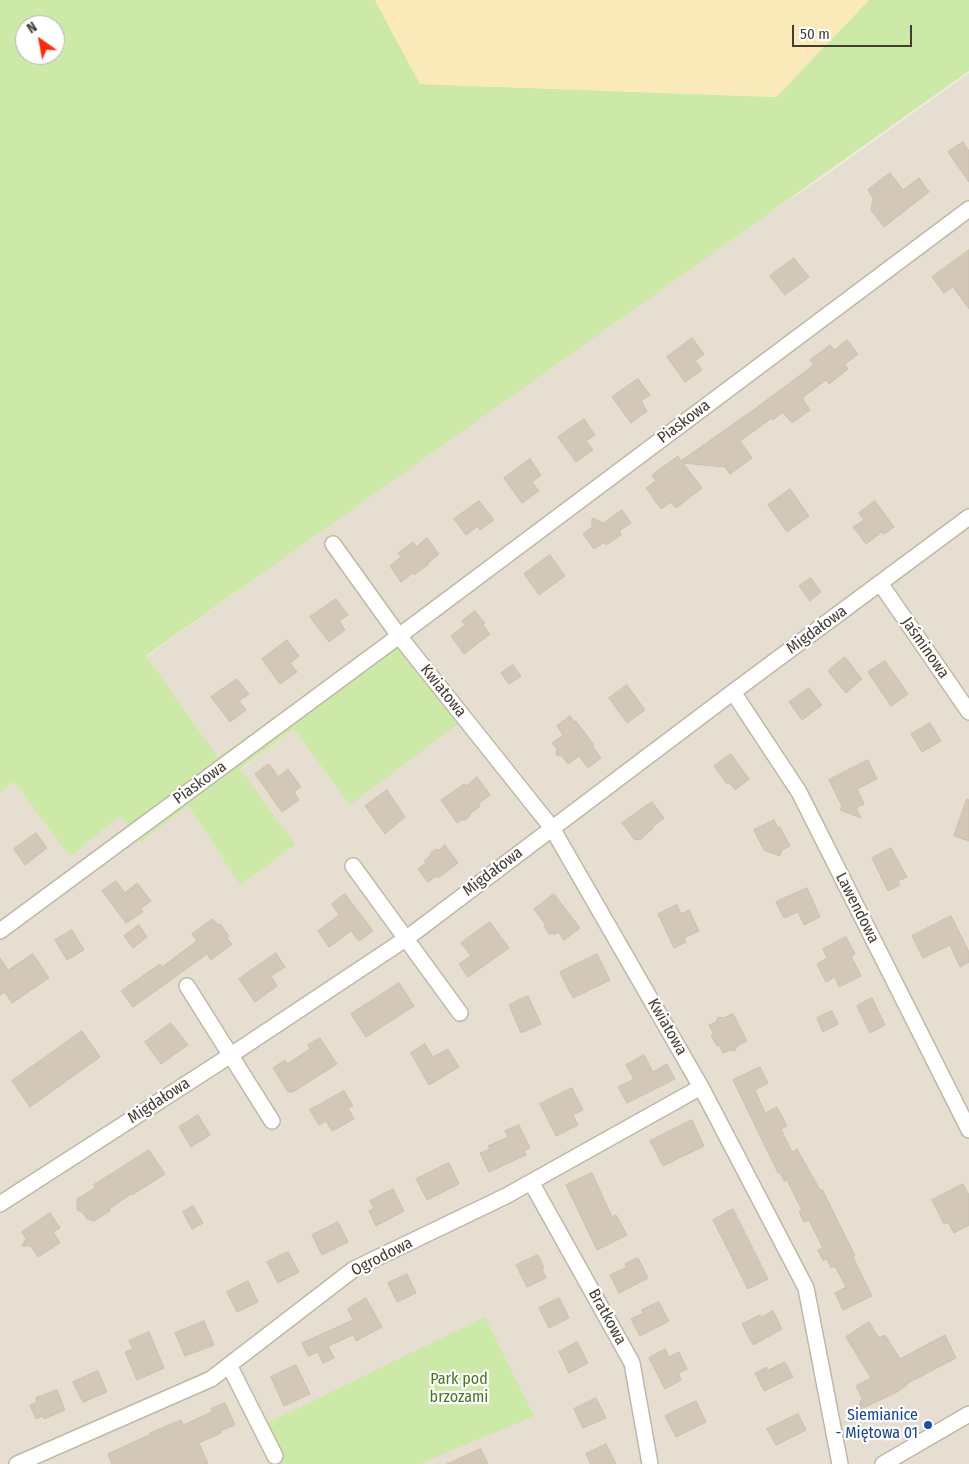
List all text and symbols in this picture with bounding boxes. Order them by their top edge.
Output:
north arrow [15,15,65,65]
scale bar [794,15,914,47]
text: N [24,18,40,37]
text: 50 m [800,25,830,43]
street label: Piaskowa [654,396,714,448]
street label: Migdałowa [783,602,851,658]
street label: Jaśminowa [897,614,953,682]
street label: Kwiatowa [416,661,470,721]
street label: Piaskowa [170,757,230,809]
street label: Migdałowa [459,843,527,901]
street label: Lawendowa [831,869,883,947]
street label: Kwiatowa [643,995,691,1059]
street label: Migdałowa [124,1074,194,1128]
street label: Ogrodowa [348,1233,416,1281]
street label: Bratkowa [584,1286,630,1348]
park label: Park pod brzozami [430,1370,488,1408]
place label: Siemianice - Miętowa 01 [836,1406,918,1444]
marker: Siemianice - Miętowa 01 [922,1419,934,1431]

